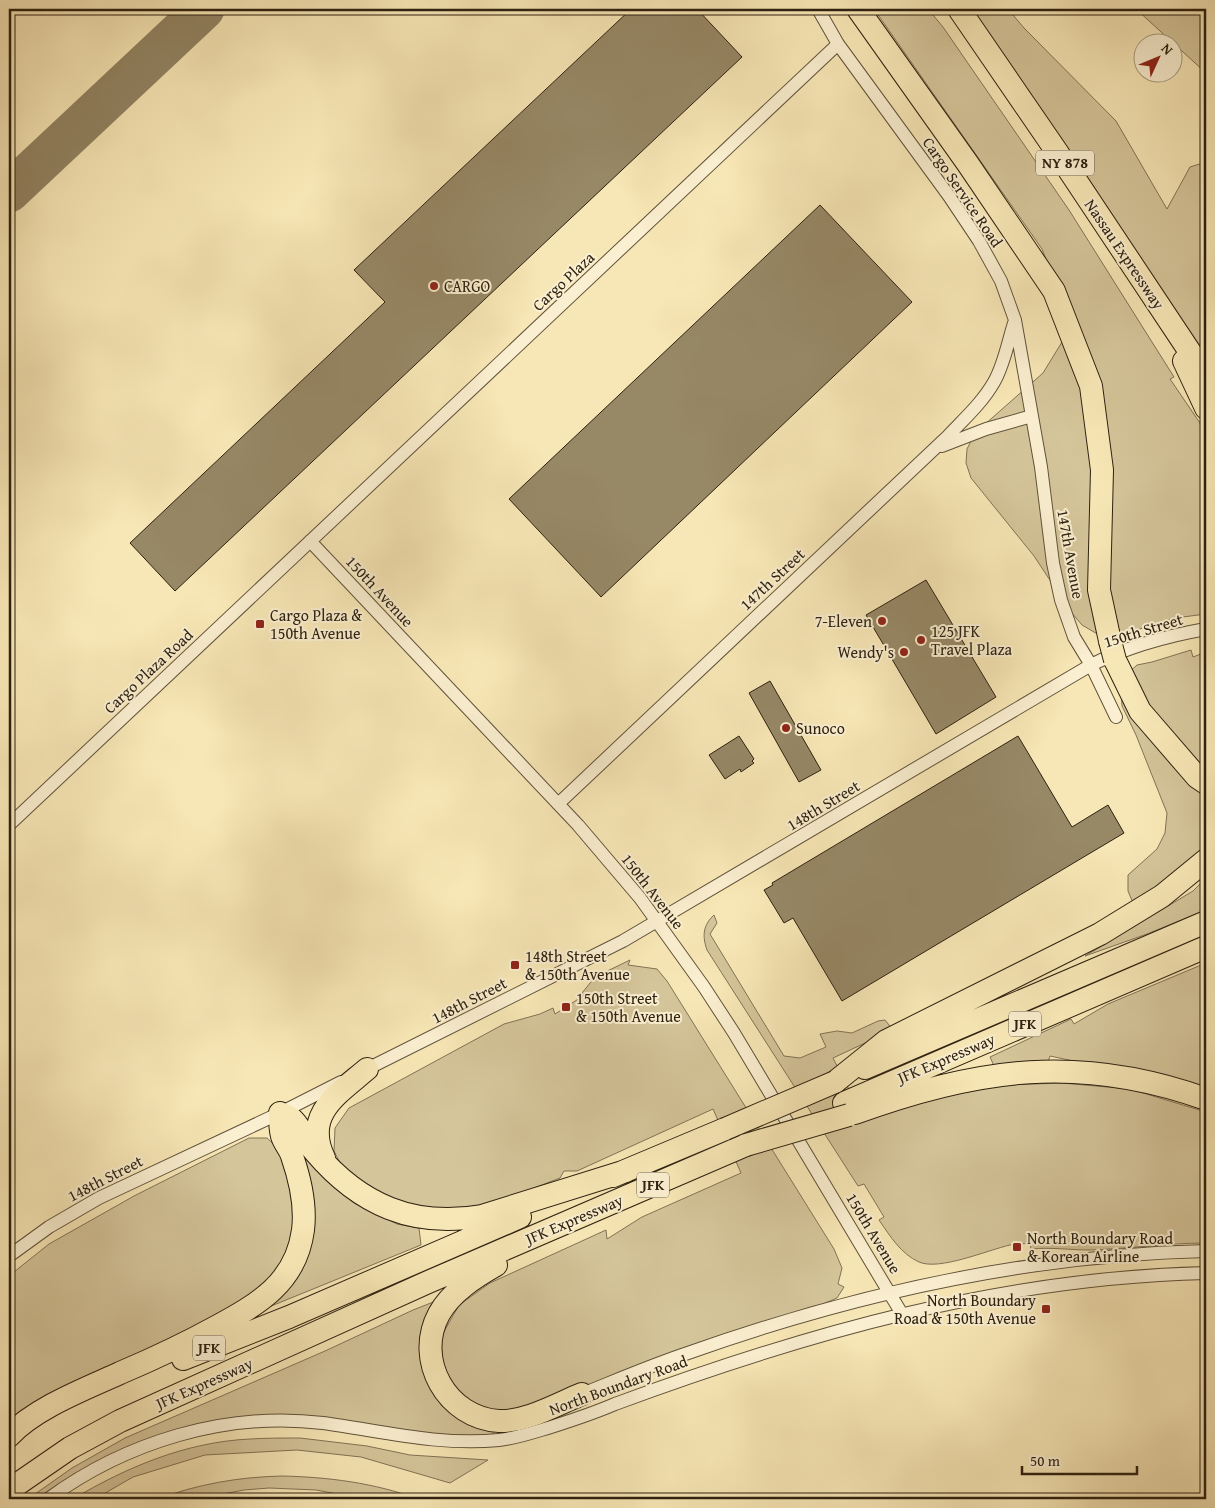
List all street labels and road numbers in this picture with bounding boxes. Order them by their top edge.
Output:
street label: Cargo Service Road [917,132,1009,252]
road number: NY 878 [1036,150,1094,176]
street label: Nassau Expressway [1079,194,1171,314]
street label: Cargo Plaza [526,245,600,316]
street label: 147th Avenue [1051,507,1091,601]
street label: 147th Street [734,542,810,616]
street label: 150th Avenue [340,550,420,632]
street label: 150th Street [1100,606,1186,653]
street label: Cargo Plaza Road [98,623,198,719]
street label: 148th Street [782,773,865,836]
street label: 150th Avenue [616,848,690,934]
street label: 148th Street [427,971,511,1029]
road number: JFK [1009,1012,1041,1036]
street label: JFK Expressway [892,1027,999,1090]
street label: 148th Street [63,1149,147,1207]
road number: JFK [637,1172,669,1198]
street label: JFK Expressway [520,1188,627,1251]
street label: 150th Avenue [840,1188,908,1278]
road number: JFK [193,1336,225,1360]
street label: North Boundary Road [545,1349,691,1421]
street label: JFK Expressway [150,1351,256,1416]

